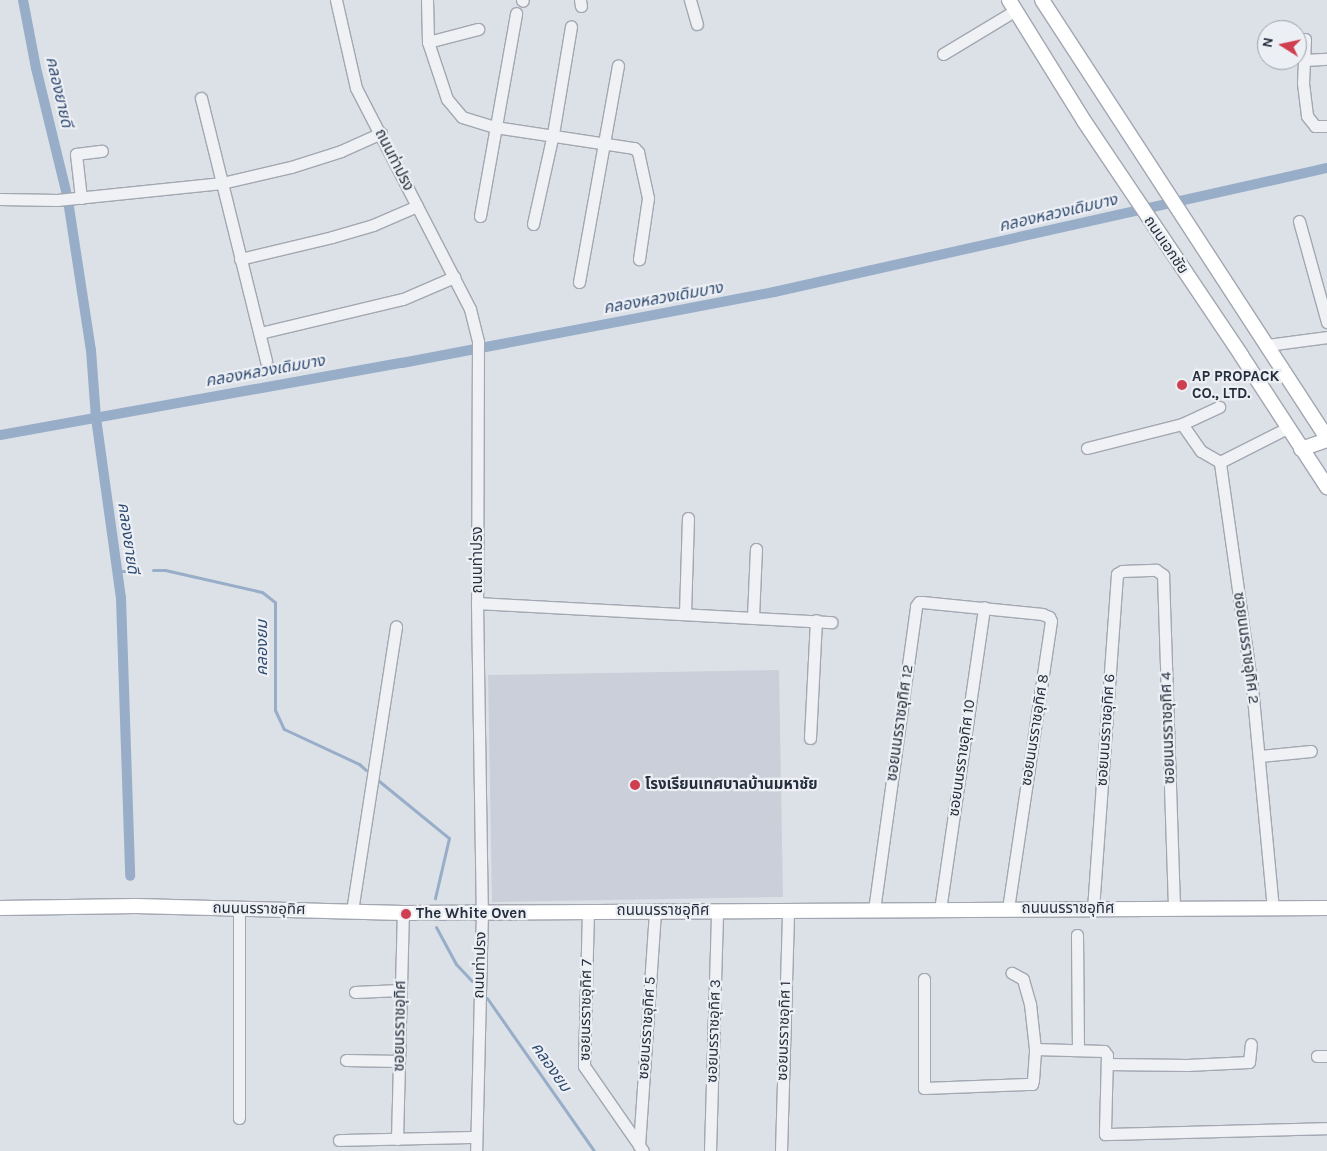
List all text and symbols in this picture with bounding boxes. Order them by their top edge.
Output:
north arrow [1257,20,1307,70]
text: N [1258,36,1277,49]
water label: คลองยายดี [42,55,76,129]
street label: ถนนท่าปรง [371,126,417,194]
water label: คลองหลวงเดิมบาง [997,190,1119,236]
street label: ถนนเอกชัย [1140,212,1192,278]
water label: คลองหลวงเดิมบาง [602,278,724,318]
water label: คลองหลวงเดิมบาง [204,351,326,391]
place label: AP PROPACK CO., LTD. [1192,367,1279,402]
marker: AP PROPACK CO., LTD. [1176,379,1188,391]
water label: คลองยายดี [113,501,143,575]
street label: ถนนท่าปรง [469,526,487,594]
street label: ซอยนนรราชอุทิศ 2 [1229,591,1263,705]
water label: คลองยม [252,620,272,676]
street label: ซอยนนรราชอุทิศ 12 [883,664,917,782]
street label: ซอยนนรราชอุทิศ 4 [1157,672,1179,784]
street label: ซอยนนรราชอุทิศ 8 [1017,673,1053,787]
street label: ซอยนนรราชอุทิศ 6 [1093,673,1119,787]
street label: ซอยนนรราชอุทิศ 10 [945,698,979,818]
place label: โรงเรียนเทศบาลบ้านมหาชัย [645,776,818,794]
marker: โรงเรียนเทศบาลบ้านมหาชัย [629,779,641,791]
street label: ถนนนรราชอุทิศ [212,899,306,919]
street label: ถนนนรราชอุทิศ [1022,900,1114,918]
street label: ถนนนรราชอุทิศ [617,902,709,920]
place label: The White Oven [416,905,527,923]
marker: The White Oven [400,908,412,920]
street label: ถนนท่าปรง [470,931,490,999]
street label: ซอยนรราชอุทิศ 7 [576,959,596,1061]
street label: ซอยนรราชอุทิศ 5 [634,976,660,1080]
street label: ซอยนรราชอุทิศ 3 [703,979,725,1083]
street label: ซอยนรราชอุทิศ [390,980,410,1072]
street label: ซอยนรราชอุทิศ 1 [773,981,795,1081]
water label: คลองยม [527,1039,575,1095]

